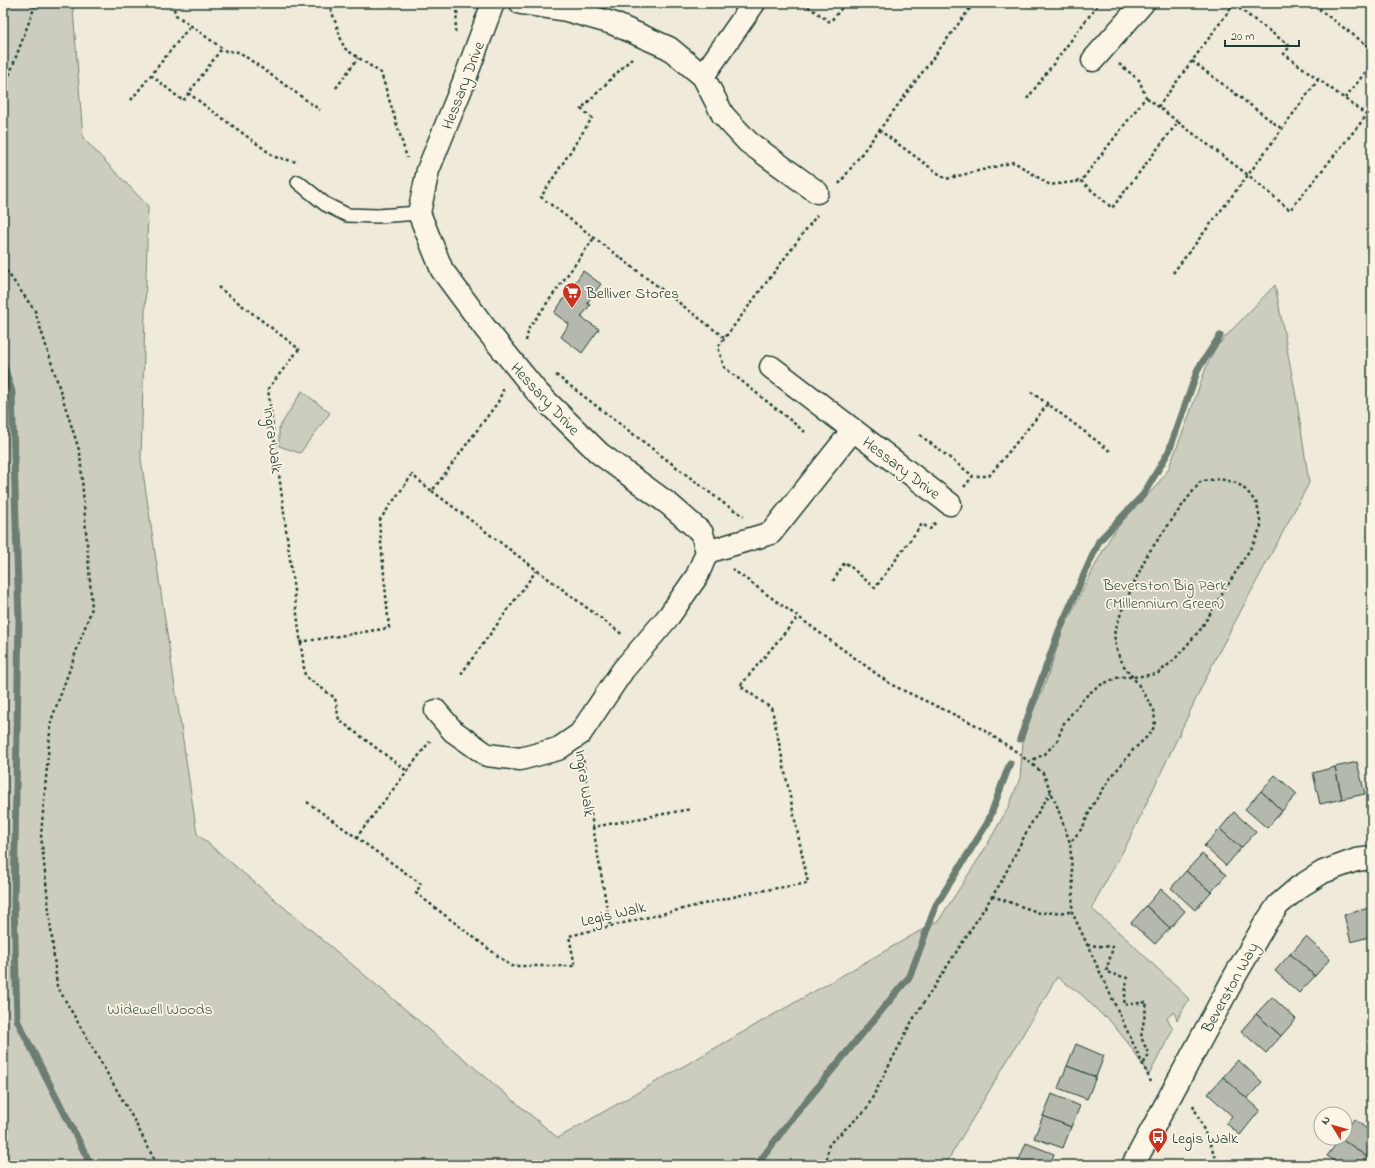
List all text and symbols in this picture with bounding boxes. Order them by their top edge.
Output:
scale bar [1225,22,1299,48]
text: 20 m [1231,28,1254,46]
street label: Hessary Drive [436,37,492,133]
supermarket icon: Belliver Stores [561,281,583,309]
place label: Belliver Stores [585,282,679,306]
street label: Hessary Drive [504,357,585,442]
street label: Ingra Walk [256,405,288,476]
street label: Hessary Drive [857,431,946,507]
park label: Beverston Big Park (Millennium Green) [1102,574,1228,616]
street label: Ingra Walk [567,748,601,819]
street label: Legis Walk [579,896,649,934]
street label: Beverston Way [1195,938,1266,1039]
park label: Widewell Woods [107,998,213,1022]
north arrow [1313,1106,1353,1146]
text: N [1317,1113,1334,1128]
bus stop icon: Legis Walk [1147,1126,1169,1154]
place label: Legis Walk [1172,1127,1239,1151]

